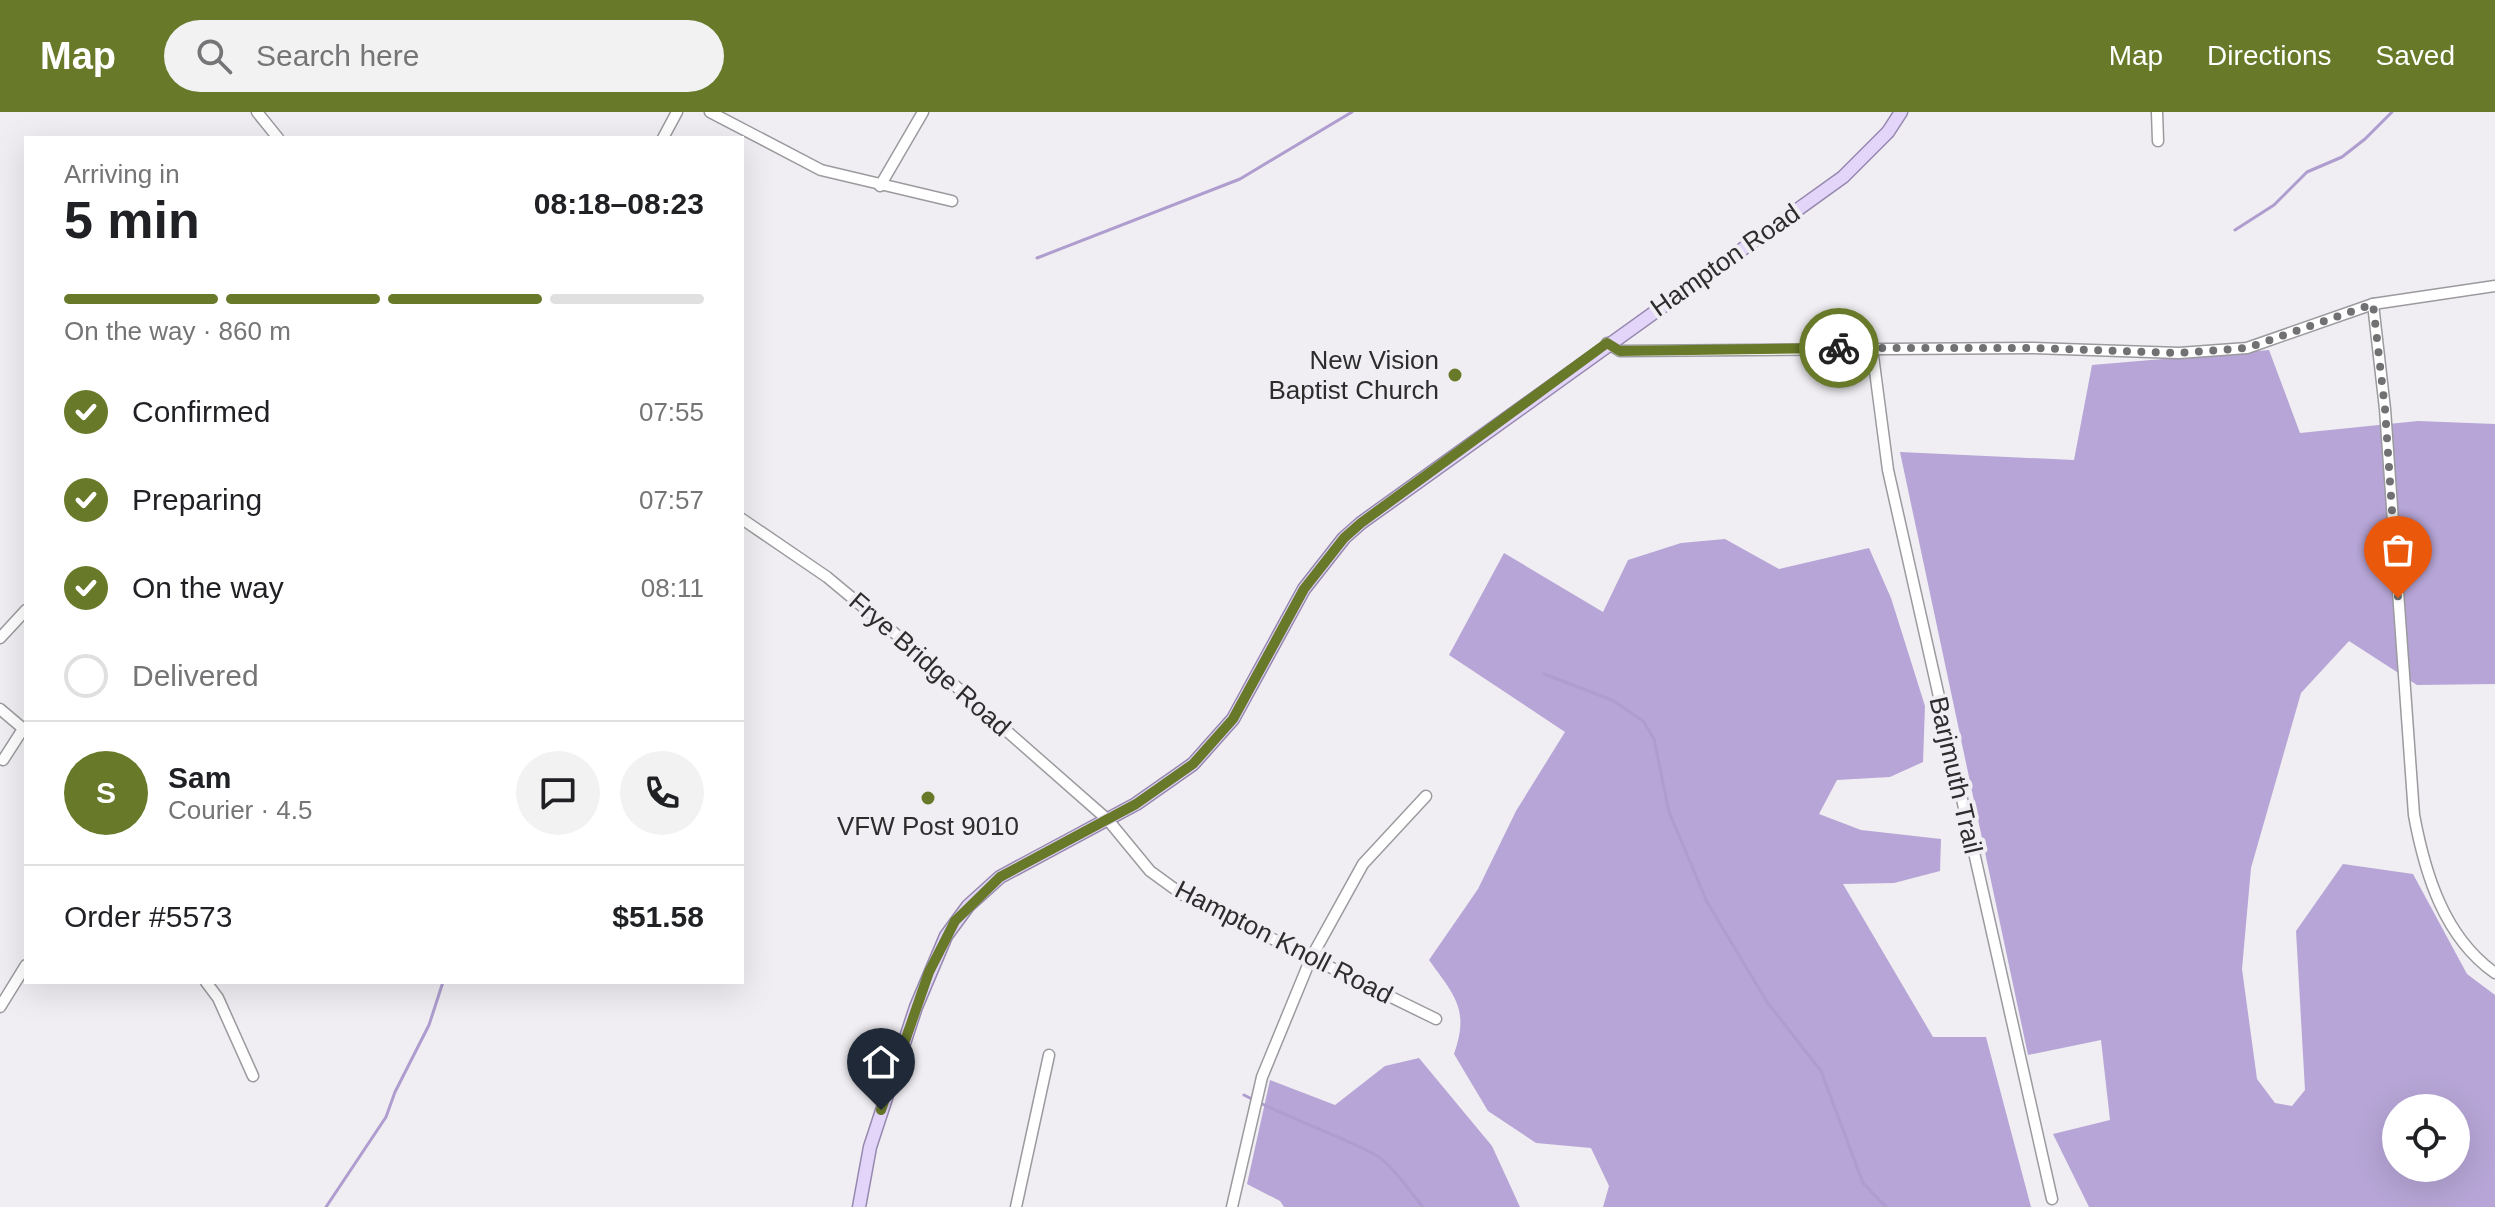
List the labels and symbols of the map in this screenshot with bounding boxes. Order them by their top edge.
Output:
street label: Hampton Road [1645,198,1805,322]
courier [1799,308,1879,388]
place label: New Vision Baptist Church [1268,345,1439,405]
marker: New Vision Baptist Church [1446,366,1464,384]
pin [2364,516,2432,598]
street label: Frye Bridge Road [843,586,1017,742]
street label: Barjmuth Trail [1923,693,1989,857]
marker: VFW Post 9010 [919,789,937,807]
place label: VFW Post 9010 [837,811,1019,841]
street label: Hampton Knoll Road [1170,874,1398,1010]
pin [847,1028,915,1110]

